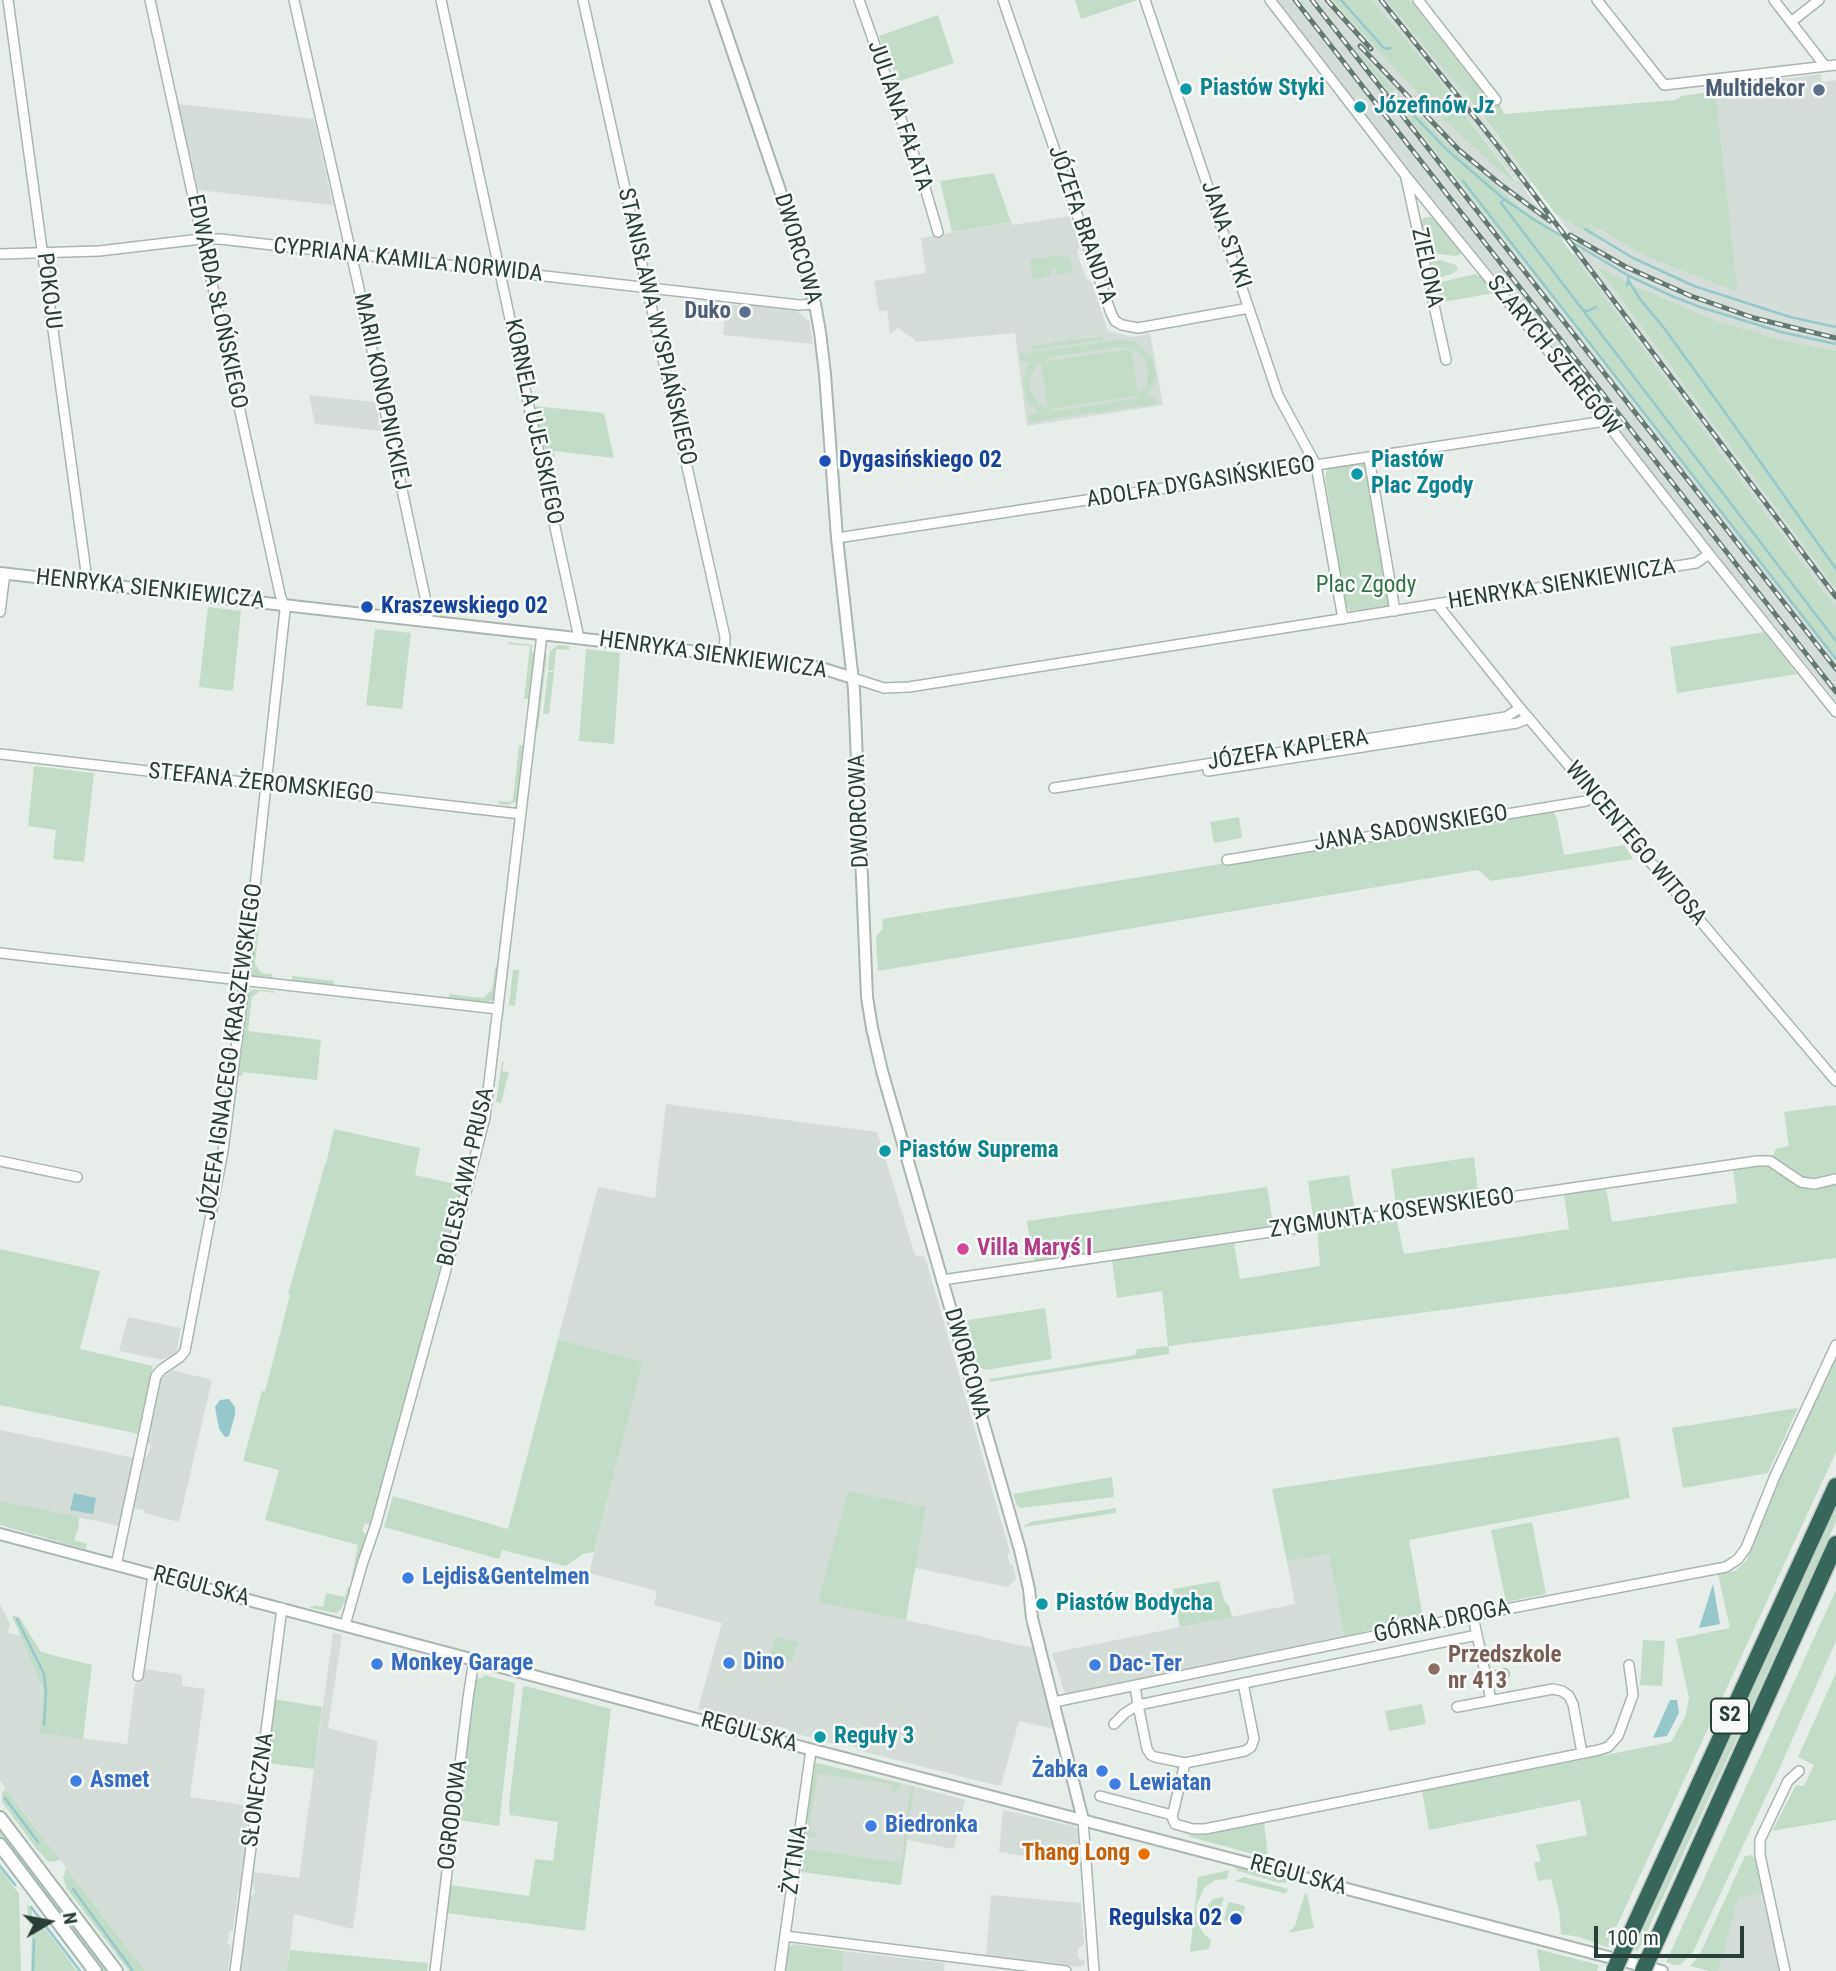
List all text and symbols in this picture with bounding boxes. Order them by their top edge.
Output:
street label: JULIANA FAŁATA [860,37,938,195]
place label: Piastów Styki [1200,75,1325,103]
place label: Multidekor [1705,76,1805,104]
marker: Piastów Styki [1178,81,1194,97]
marker: Multidekor [1811,82,1827,98]
place label: Józefinów Jz [1374,93,1495,121]
marker: Józefinów Jz [1352,99,1368,115]
street label: JÓZEFA BRANDTA [1041,142,1121,308]
street label: JANA STYKI [1194,178,1256,292]
street label: STANISŁAWA WYSPIAŃSKIEGO [611,186,701,468]
street label: DWORCOWA [767,191,827,307]
street label: EDWARDA SŁOŃSKIEGO [180,192,252,412]
street label: ZIELONA [1404,226,1448,310]
street label: CYPRIANA KAMILA NORWIDA [272,233,544,289]
street label: POKOJU [30,251,66,331]
street label: SZARYCH SZEREGÓW [1480,271,1626,441]
street label: MARII KONOPNICKIEJ [347,291,415,493]
place label: Duko [684,298,731,326]
marker: Duko [737,304,753,320]
street label: KORNELA UJEJSKIEGO [498,317,568,527]
place label: Dygasińskiego 02 [839,447,1002,475]
place label: Piastów Plac Zgody [1371,447,1473,501]
street label: ADOLFA DYGASIŃSKIEGO [1085,451,1317,515]
marker: Dygasińskiego 02 [817,453,833,469]
marker: Piastów Plac Zgody [1349,466,1365,482]
street label: HENRYKA SIENKIEWICZA [1446,553,1678,617]
street label: HENRYKA SIENKIEWICZA [34,564,266,616]
park label: Plac Zgody [1316,572,1416,600]
place label: Kraszewskiego 02 [381,593,548,621]
marker: Kraszewskiego 02 [359,599,375,615]
street label: HENRYKA SIENKIEWICZA [597,626,829,686]
street label: JÓZEFA KAPLERA [1206,725,1370,777]
street label: DWORCOWA [844,754,876,868]
street label: WINCENTEGO WITOSA [1558,756,1712,932]
street label: STEFANA ŻEROMSKIEGO [147,758,375,810]
street label: JANA SADOWSKIEGO [1312,800,1510,858]
street label: JÓZEFA IGNACEGO KRASZEWSKIEGO [195,882,269,1222]
street label: BOLESŁAWA PRUSA [433,1085,501,1269]
place label: Piastów Suprema [899,1137,1059,1165]
marker: Piastów Suprema [877,1143,893,1159]
street label: ZYGMUNTA KOSEWSKIEGO [1268,1183,1516,1245]
place label: Villa Maryś I [977,1235,1092,1263]
marker: Villa Maryś I [955,1241,971,1257]
street label: DWORCOWA [937,1305,995,1423]
street label: REGULSKA [150,1561,252,1613]
place label: Lejdis&Gentelmen [422,1564,590,1592]
marker: Lejdis&Gentelmen [400,1570,416,1586]
place label: Piastów Bodycha [1056,1590,1213,1618]
street label: GÓRNA DROGA [1371,1594,1513,1650]
marker: Piastów Bodycha [1034,1596,1050,1612]
place label: Przedszkole nr 413 [1448,1642,1561,1696]
place label: Dino [743,1649,785,1677]
place label: Monkey Garage [391,1650,533,1678]
place label: Dac-Ter [1109,1651,1182,1679]
marker: Dino [721,1655,737,1671]
marker: Monkey Garage [369,1656,385,1672]
marker: Dac-Ter [1087,1657,1103,1673]
marker: Przedszkole nr 413 [1426,1661,1442,1677]
road number: S2 [1711,1698,1749,1734]
street label: REGULSKA [698,1707,800,1759]
place label: Reguły 3 [834,1723,914,1751]
marker: Reguły 3 [812,1729,828,1745]
street label: SŁONECZNA [237,1731,281,1849]
place label: Żabka [1032,1757,1088,1785]
street label: OGRODOWA [434,1758,474,1872]
marker: Żabka [1094,1763,1110,1779]
place label: Asmet [90,1767,149,1795]
place label: Lewiatan [1129,1770,1211,1798]
marker: Asmet [68,1773,84,1789]
marker: Lewiatan [1107,1776,1123,1792]
place label: Biedronka [885,1812,978,1840]
marker: Biedronka [863,1818,879,1834]
street label: ŻYTNIA [777,1824,815,1896]
place label: Thang Long [1022,1840,1130,1868]
marker: Thang Long [1136,1846,1152,1862]
street label: REGULSKA [1247,1850,1349,1902]
north arrow [14,1887,84,1957]
place label: Regulska 02 [1109,1905,1222,1933]
text: N [58,1911,83,1926]
marker: Regulska 02 [1228,1911,1244,1927]
scale bar [1598,1912,1748,1956]
text: 100 m [1607,1926,1659,1950]

